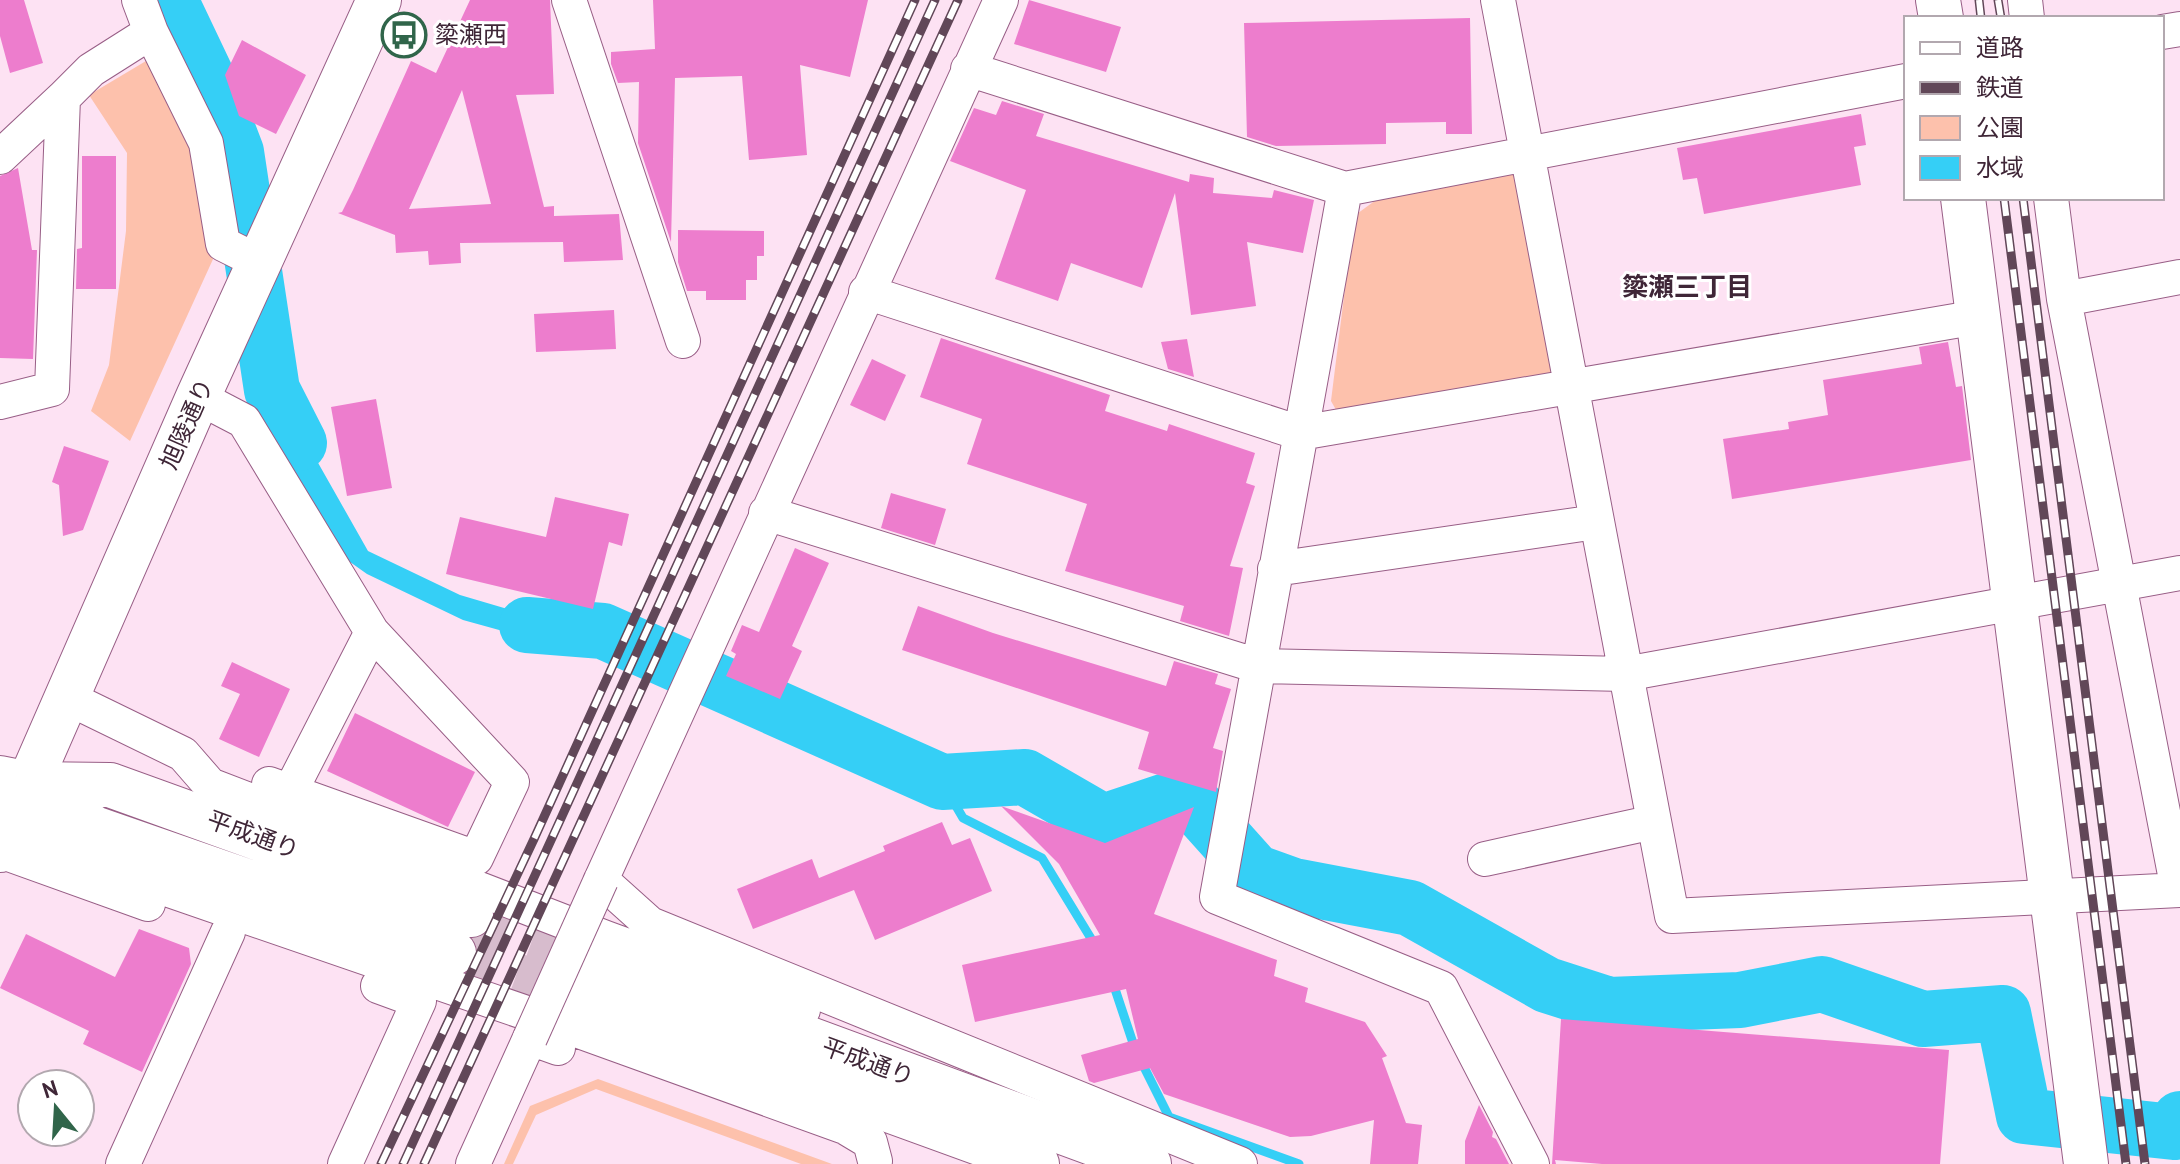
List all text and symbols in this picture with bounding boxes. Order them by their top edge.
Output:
bus stop icon: 簗瀬西 [380,11,428,59]
legend [1904,16,2164,200]
place label: 簗瀬西 [435,19,507,50]
text: 道路 [1976,32,2024,63]
text: 鉄道 [1976,72,2024,103]
text: 公園 [1976,112,2024,143]
text: 水域 [1976,152,2024,183]
district label: 簗瀬三丁目 [1622,270,1752,303]
street label: 旭陵通り [153,374,220,474]
street label: 平成通り [203,804,304,866]
street label: 平成通り [818,1031,919,1093]
north arrow [16,1068,96,1148]
text: N [39,1073,61,1105]

